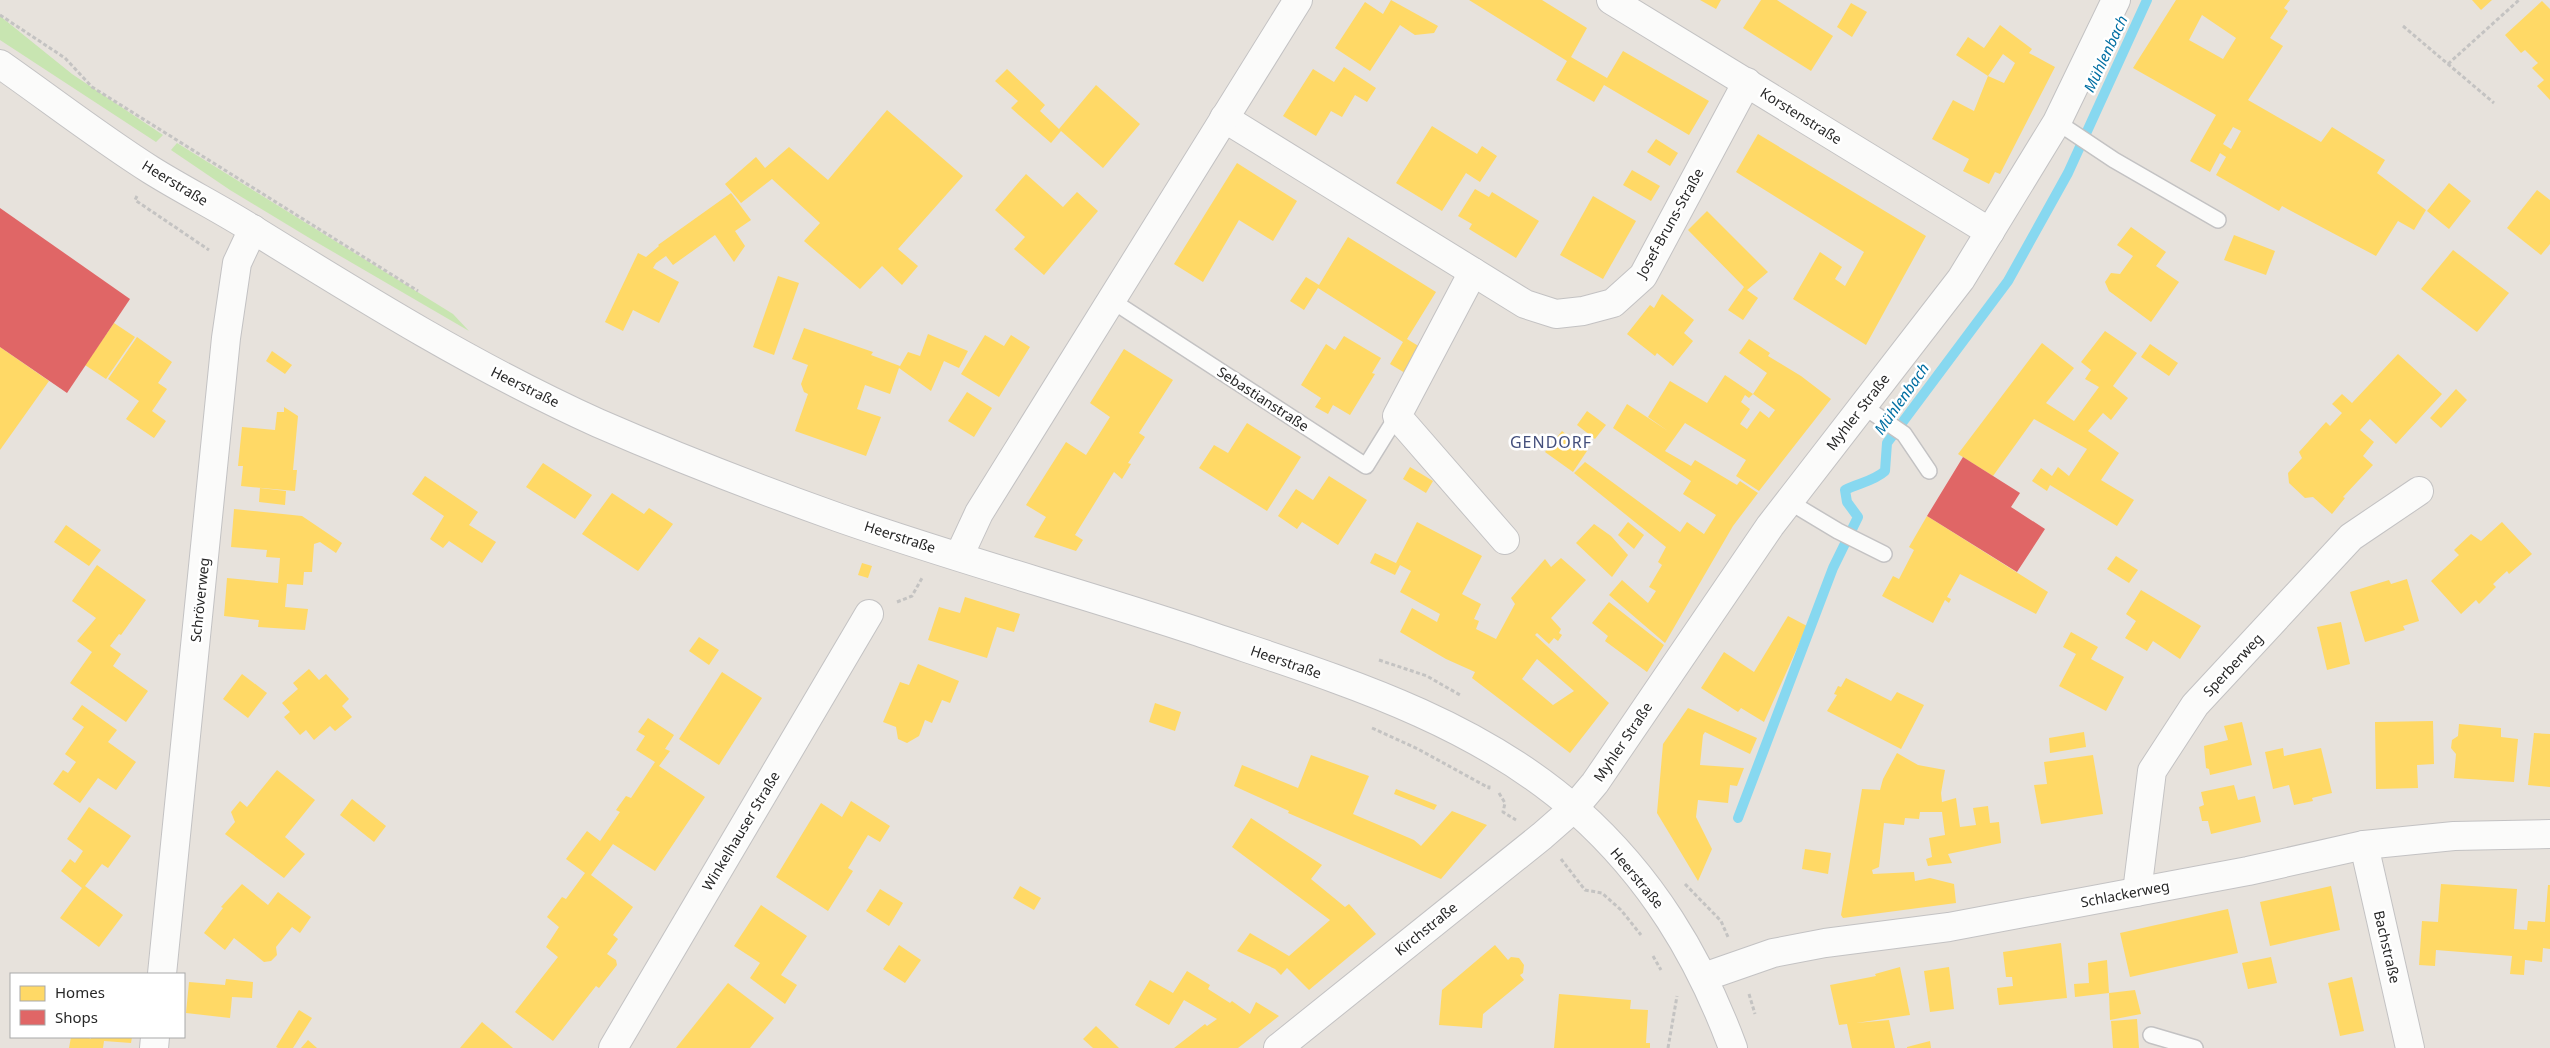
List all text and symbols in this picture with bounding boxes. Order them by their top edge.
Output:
water label: Mühlenbach [2079,12,2132,95]
street label: Korstenstraße [1757,83,1846,148]
street label: Heerstraße [139,155,212,210]
street label: Josef-Bruns-Straße [1631,165,1708,283]
water label: Mühlenbach [1869,359,1933,438]
street label: Heerstraße [488,362,563,411]
street label: Sebastianstraße [1214,362,1313,435]
street label: Myhler Straße [1822,369,1894,454]
district label: GENDORF [1510,431,1592,453]
street label: Heerstraße [862,516,938,557]
street label: Schröverweg [186,557,213,643]
street label: Sperberweg [2198,629,2267,700]
street label: Heerstraße [1248,641,1324,683]
street label: Myhler Straße [1589,698,1656,785]
street label: Winkelhauser Straße [697,767,784,894]
street label: Heerstraße [1606,843,1668,912]
street label: Schlackerweg [2079,876,2171,911]
street label: Kirchstraße [1391,898,1461,960]
street label: Bachstraße [2370,909,2405,985]
legend [10,973,185,1038]
text: Homes [55,982,105,1002]
text: Shops [55,1007,98,1027]

